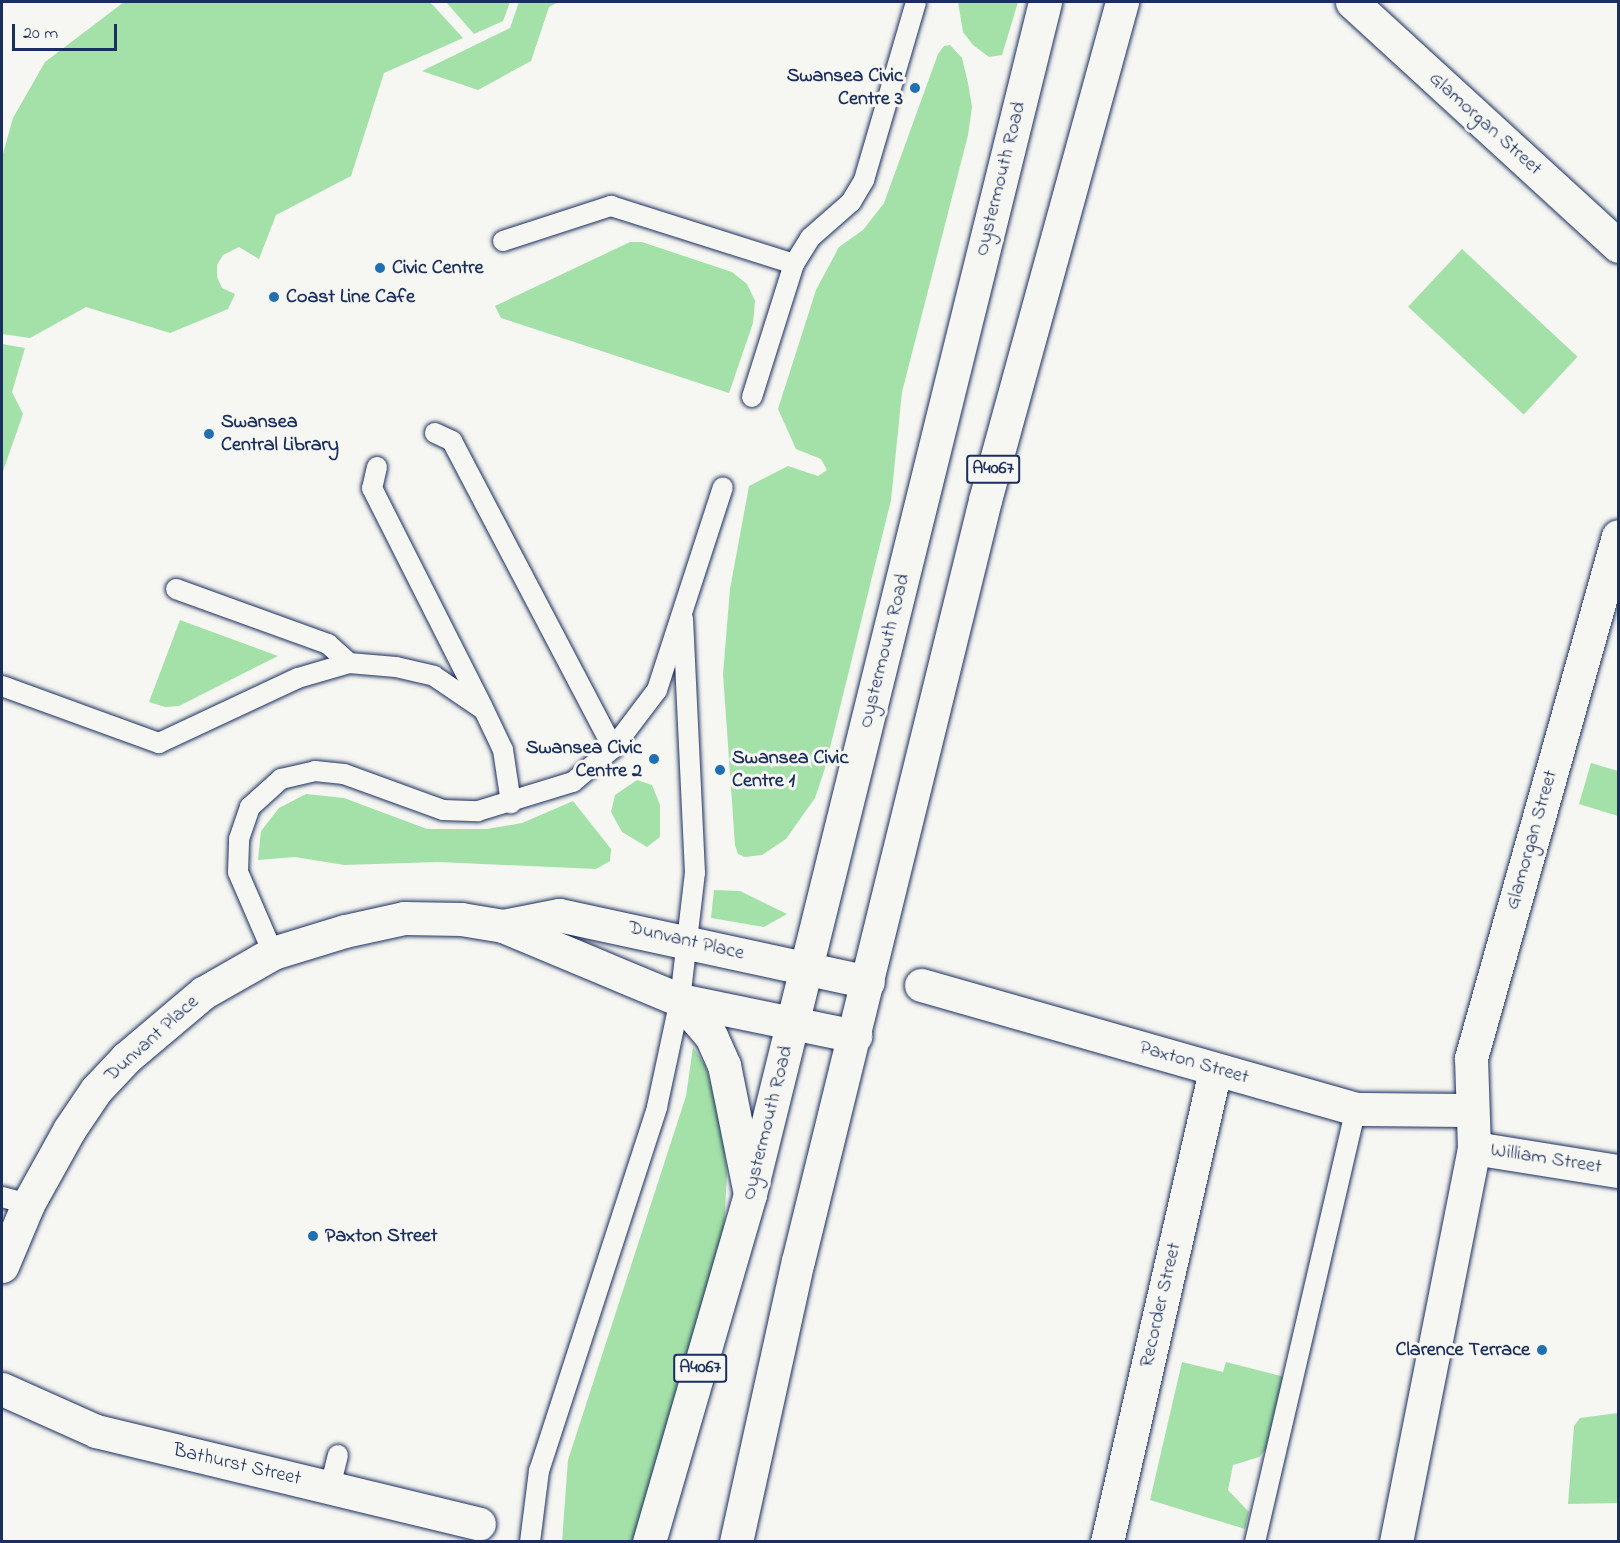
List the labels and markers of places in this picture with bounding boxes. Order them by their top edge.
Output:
place label: Swansea Civic Centre 3 [787,64,903,111]
marker: Swansea Civic Centre 3 [908,81,922,95]
place label: Civic Centre [392,256,483,280]
marker: Civic Centre [373,261,387,275]
place label: Coast Line Cafe [286,285,415,309]
marker: Coast Line Cafe [267,290,281,304]
place label: Swansea Central Library [221,410,339,457]
marker: Swansea Central Library [202,427,216,441]
place label: Swansea Civic Centre 2 [526,736,642,783]
place label: Swansea Civic Centre 1 [732,746,848,793]
marker: Swansea Civic Centre 2 [647,752,661,766]
marker: Swansea Civic Centre 1 [713,763,727,777]
place label: Paxton Street [325,1224,438,1248]
marker: Paxton Street [306,1229,320,1243]
place label: Clarence Terrace [1396,1338,1530,1362]
marker: Clarence Terrace [1535,1343,1549,1357]

